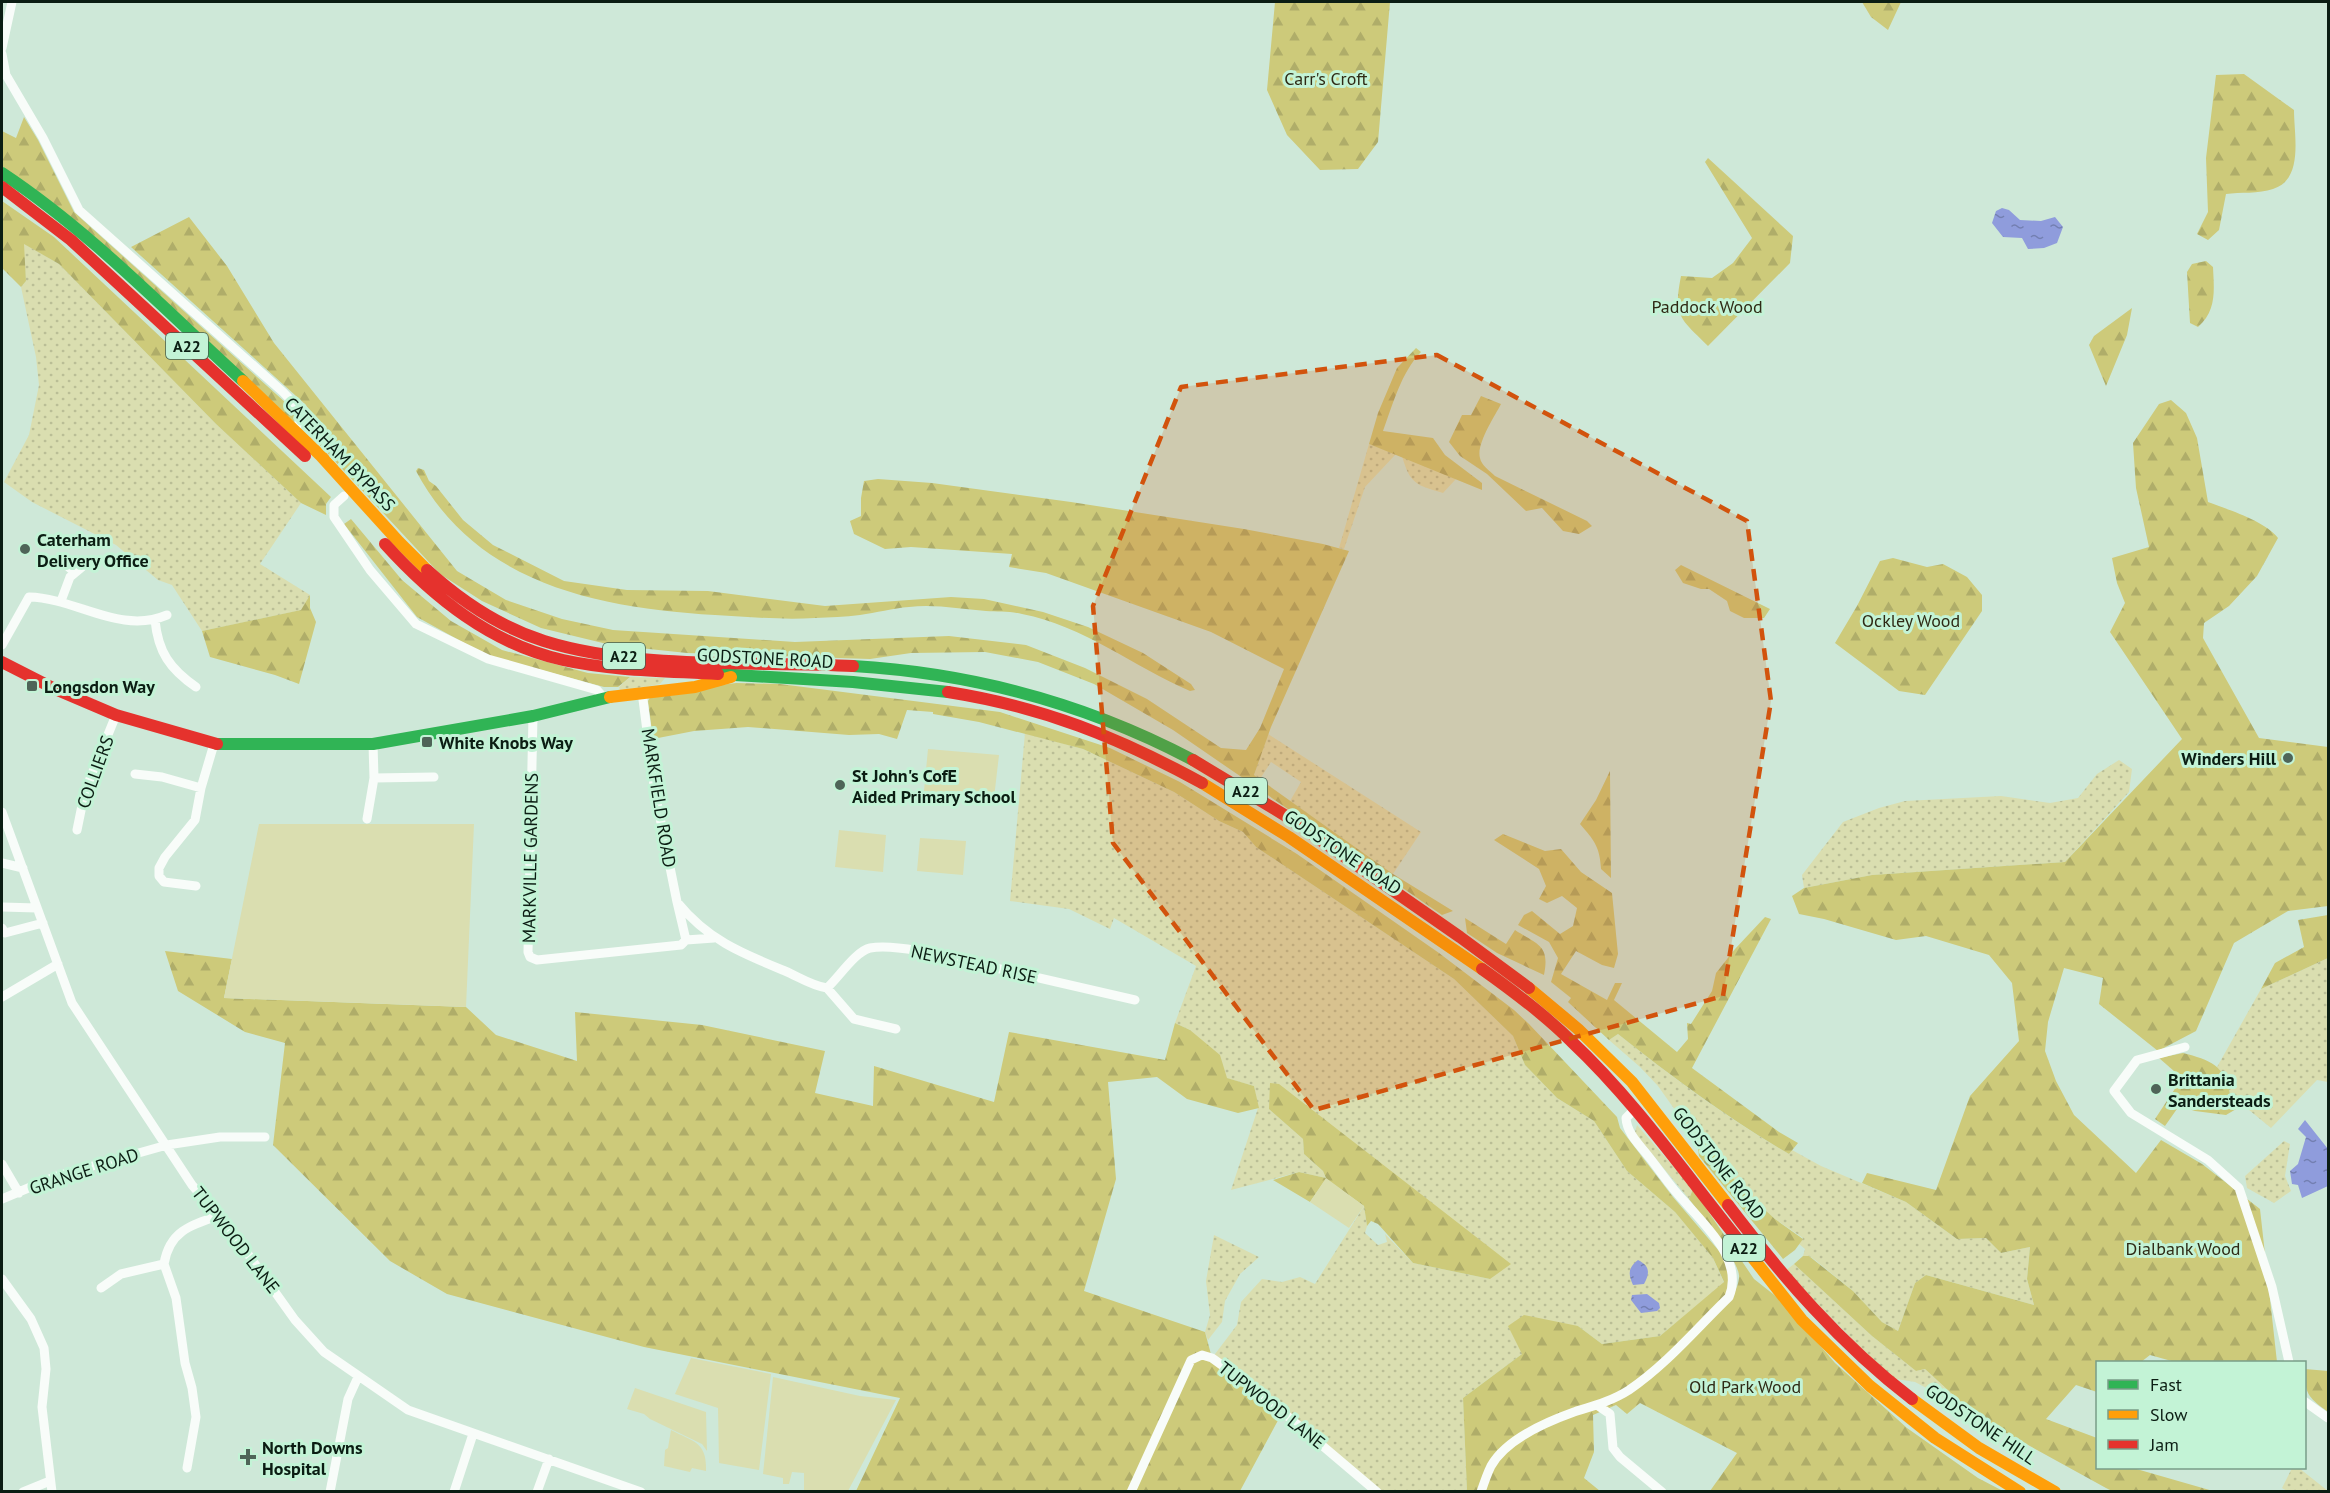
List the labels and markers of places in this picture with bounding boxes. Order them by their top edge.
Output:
place label: Caterham Delivery Office [37,528,149,572]
marker: Caterham Delivery Office [18,542,32,556]
place label: Longsdon Way [44,675,155,698]
marker: Longsdon Way [25,679,39,693]
place label: White Knobs Way [439,731,573,754]
marker: White Knobs Way [420,735,434,749]
place label: Winders Hill [2181,747,2277,770]
marker: Winders Hill [2281,751,2295,765]
place label: St John's CofE Aided Primary School [852,764,1016,808]
marker: St John's CofE Aided Primary School [833,778,847,792]
place label: Brittania Sandersteads [2168,1068,2271,1112]
marker: Brittania Sandersteads [2149,1082,2163,1096]
place label: North Downs Hospital [262,1436,363,1480]
marker: North Downs Hospital [239,1448,257,1466]

